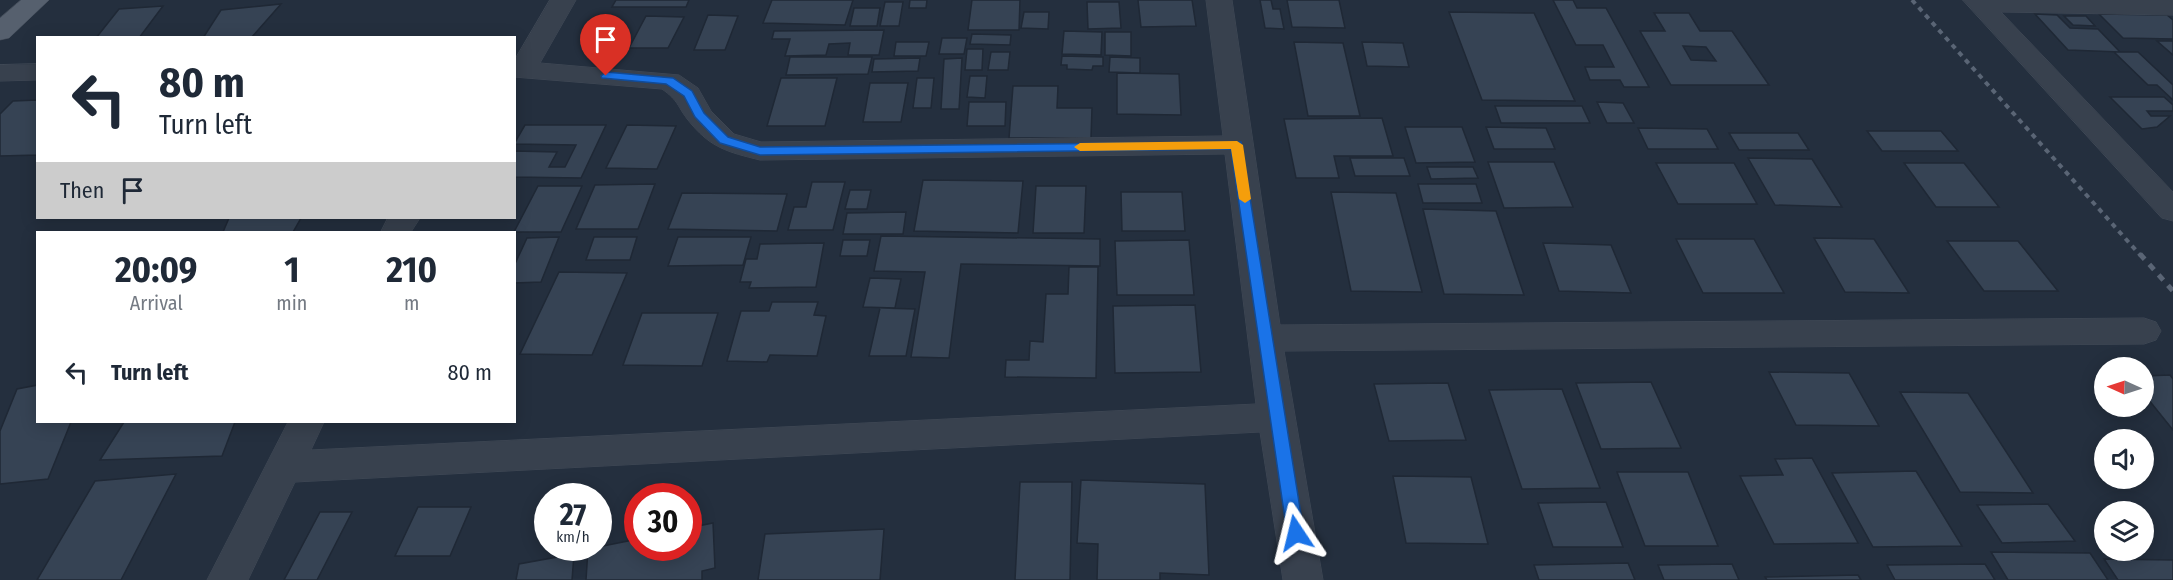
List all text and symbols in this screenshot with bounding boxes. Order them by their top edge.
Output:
pin [580,14,631,76]
icon: arrive [589,23,622,56]
text: 80 m [159,58,245,108]
icon: left [60,60,138,138]
text: Turn left [159,109,252,141]
icon: arrive [116,174,149,207]
text: Then [60,177,104,204]
text: 20:09 [115,248,197,292]
text: 1 [284,248,299,292]
text: 210 [386,248,437,292]
text: Arrival [130,291,183,315]
text: min [276,291,307,315]
text: m [404,291,419,315]
icon: left [60,356,93,389]
north arrow [2094,357,2154,417]
map controls [2094,357,2154,561]
text: Turn left [111,359,189,386]
text: 80 m [447,359,492,386]
button: sound [2094,429,2154,489]
speed limit sign: 30 [624,483,702,561]
text: 27 [560,497,586,533]
position arrow [1264,501,1328,565]
button: layers [2094,501,2154,561]
text: km/h [556,528,590,546]

